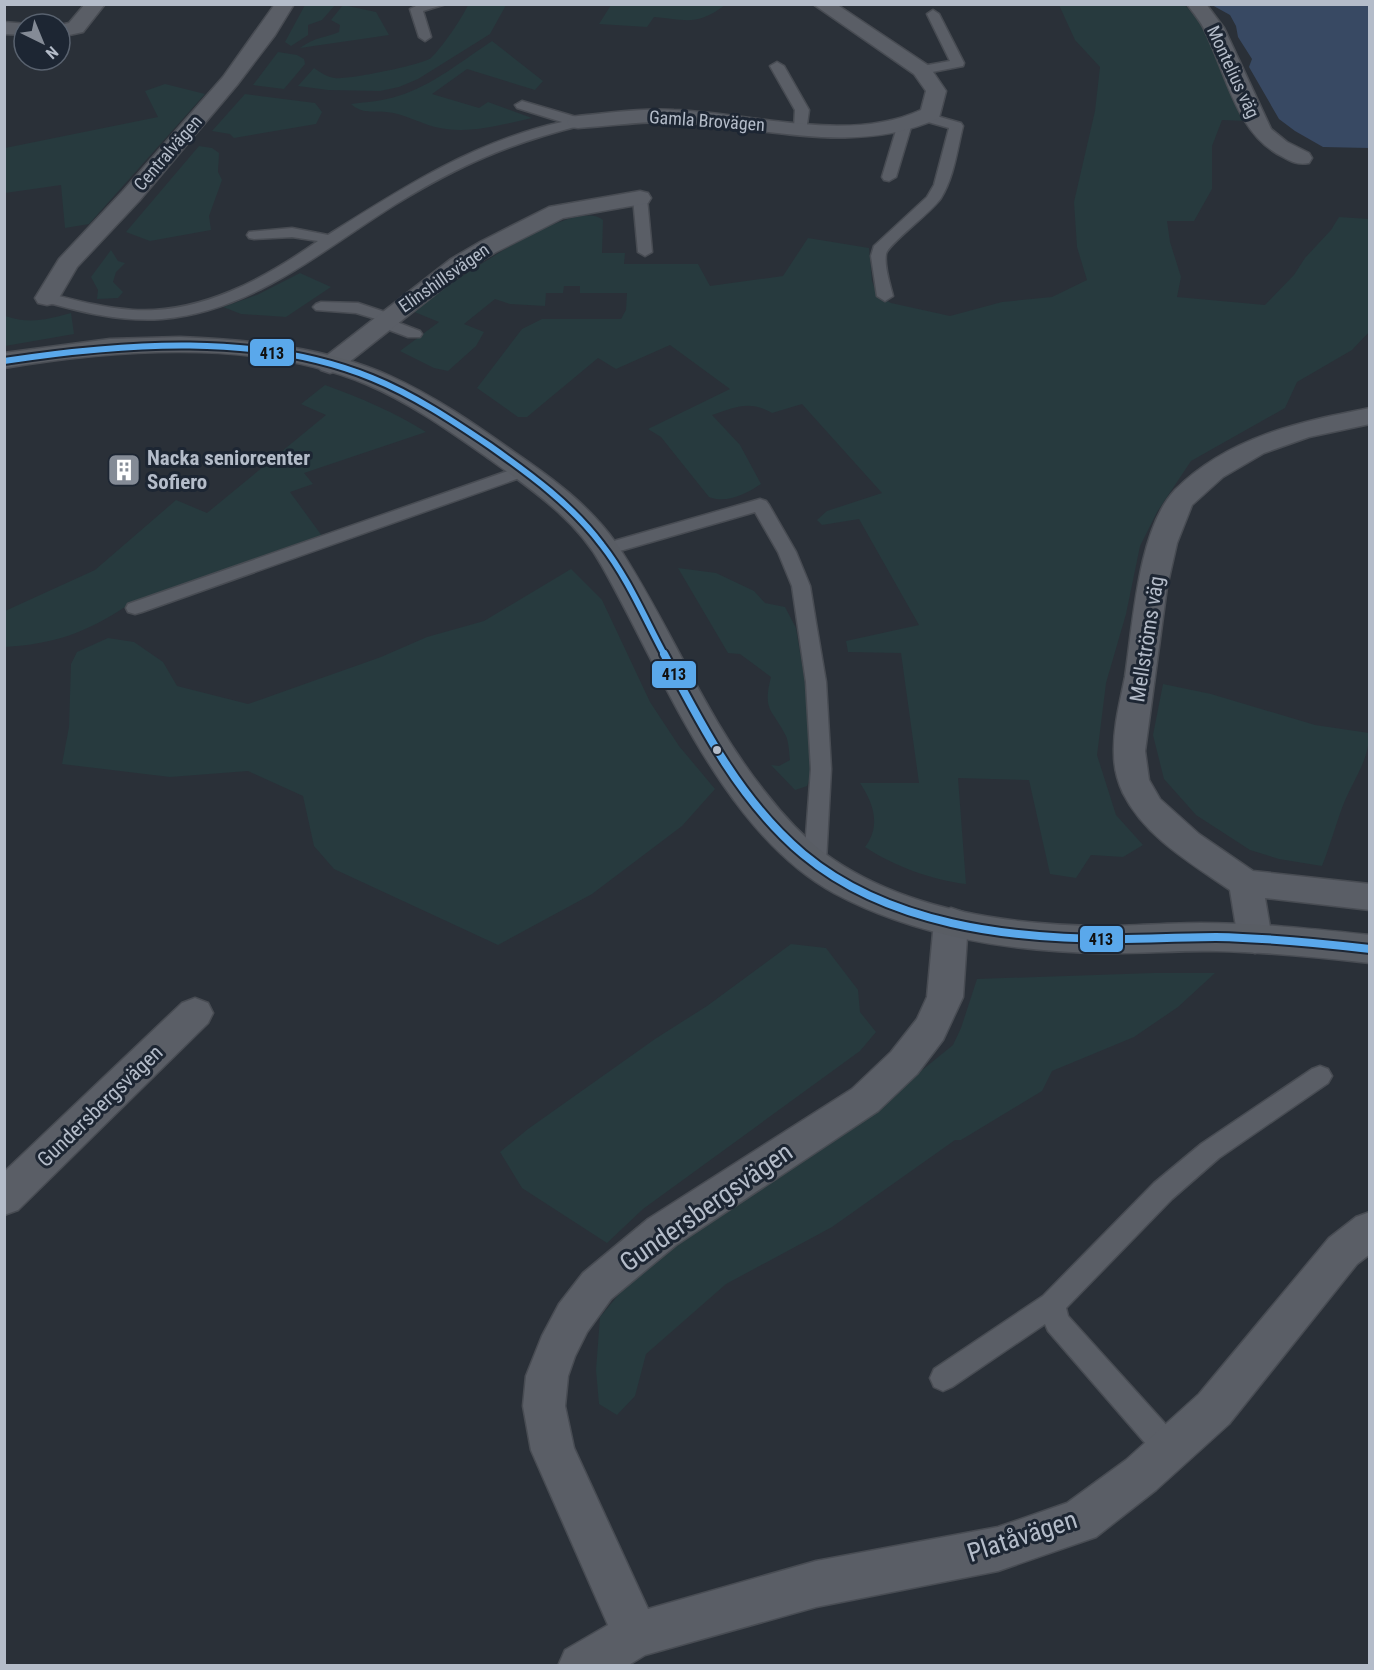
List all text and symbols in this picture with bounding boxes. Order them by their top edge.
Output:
north arrow [12,12,72,72]
street label: Montelius väg [1203,22,1264,121]
text: N [42,42,62,63]
street label: Gamla Brovägen [648,106,766,135]
street label: Centralvägen [129,111,206,195]
street label: Elinshillsvägen [394,239,493,316]
line badge: 413 [249,338,295,367]
text: 413 [260,344,284,363]
place label: Nacka seniorcenter Sofiero [147,446,310,494]
building icon: Nacka seniorcenter Sofiero [106,452,142,488]
street label: Mellströms väg [1125,574,1169,704]
line badge: 413 [651,660,697,689]
text: 413 [662,665,686,684]
unlabelled marker [711,744,723,756]
line badge: 413 [1079,925,1124,953]
text: 413 [1089,930,1113,949]
street label: Gundersbergsvägen [32,1040,168,1172]
street label: Gundersbergsvägen [614,1136,798,1278]
street label: Platåvägen [963,1504,1081,1568]

